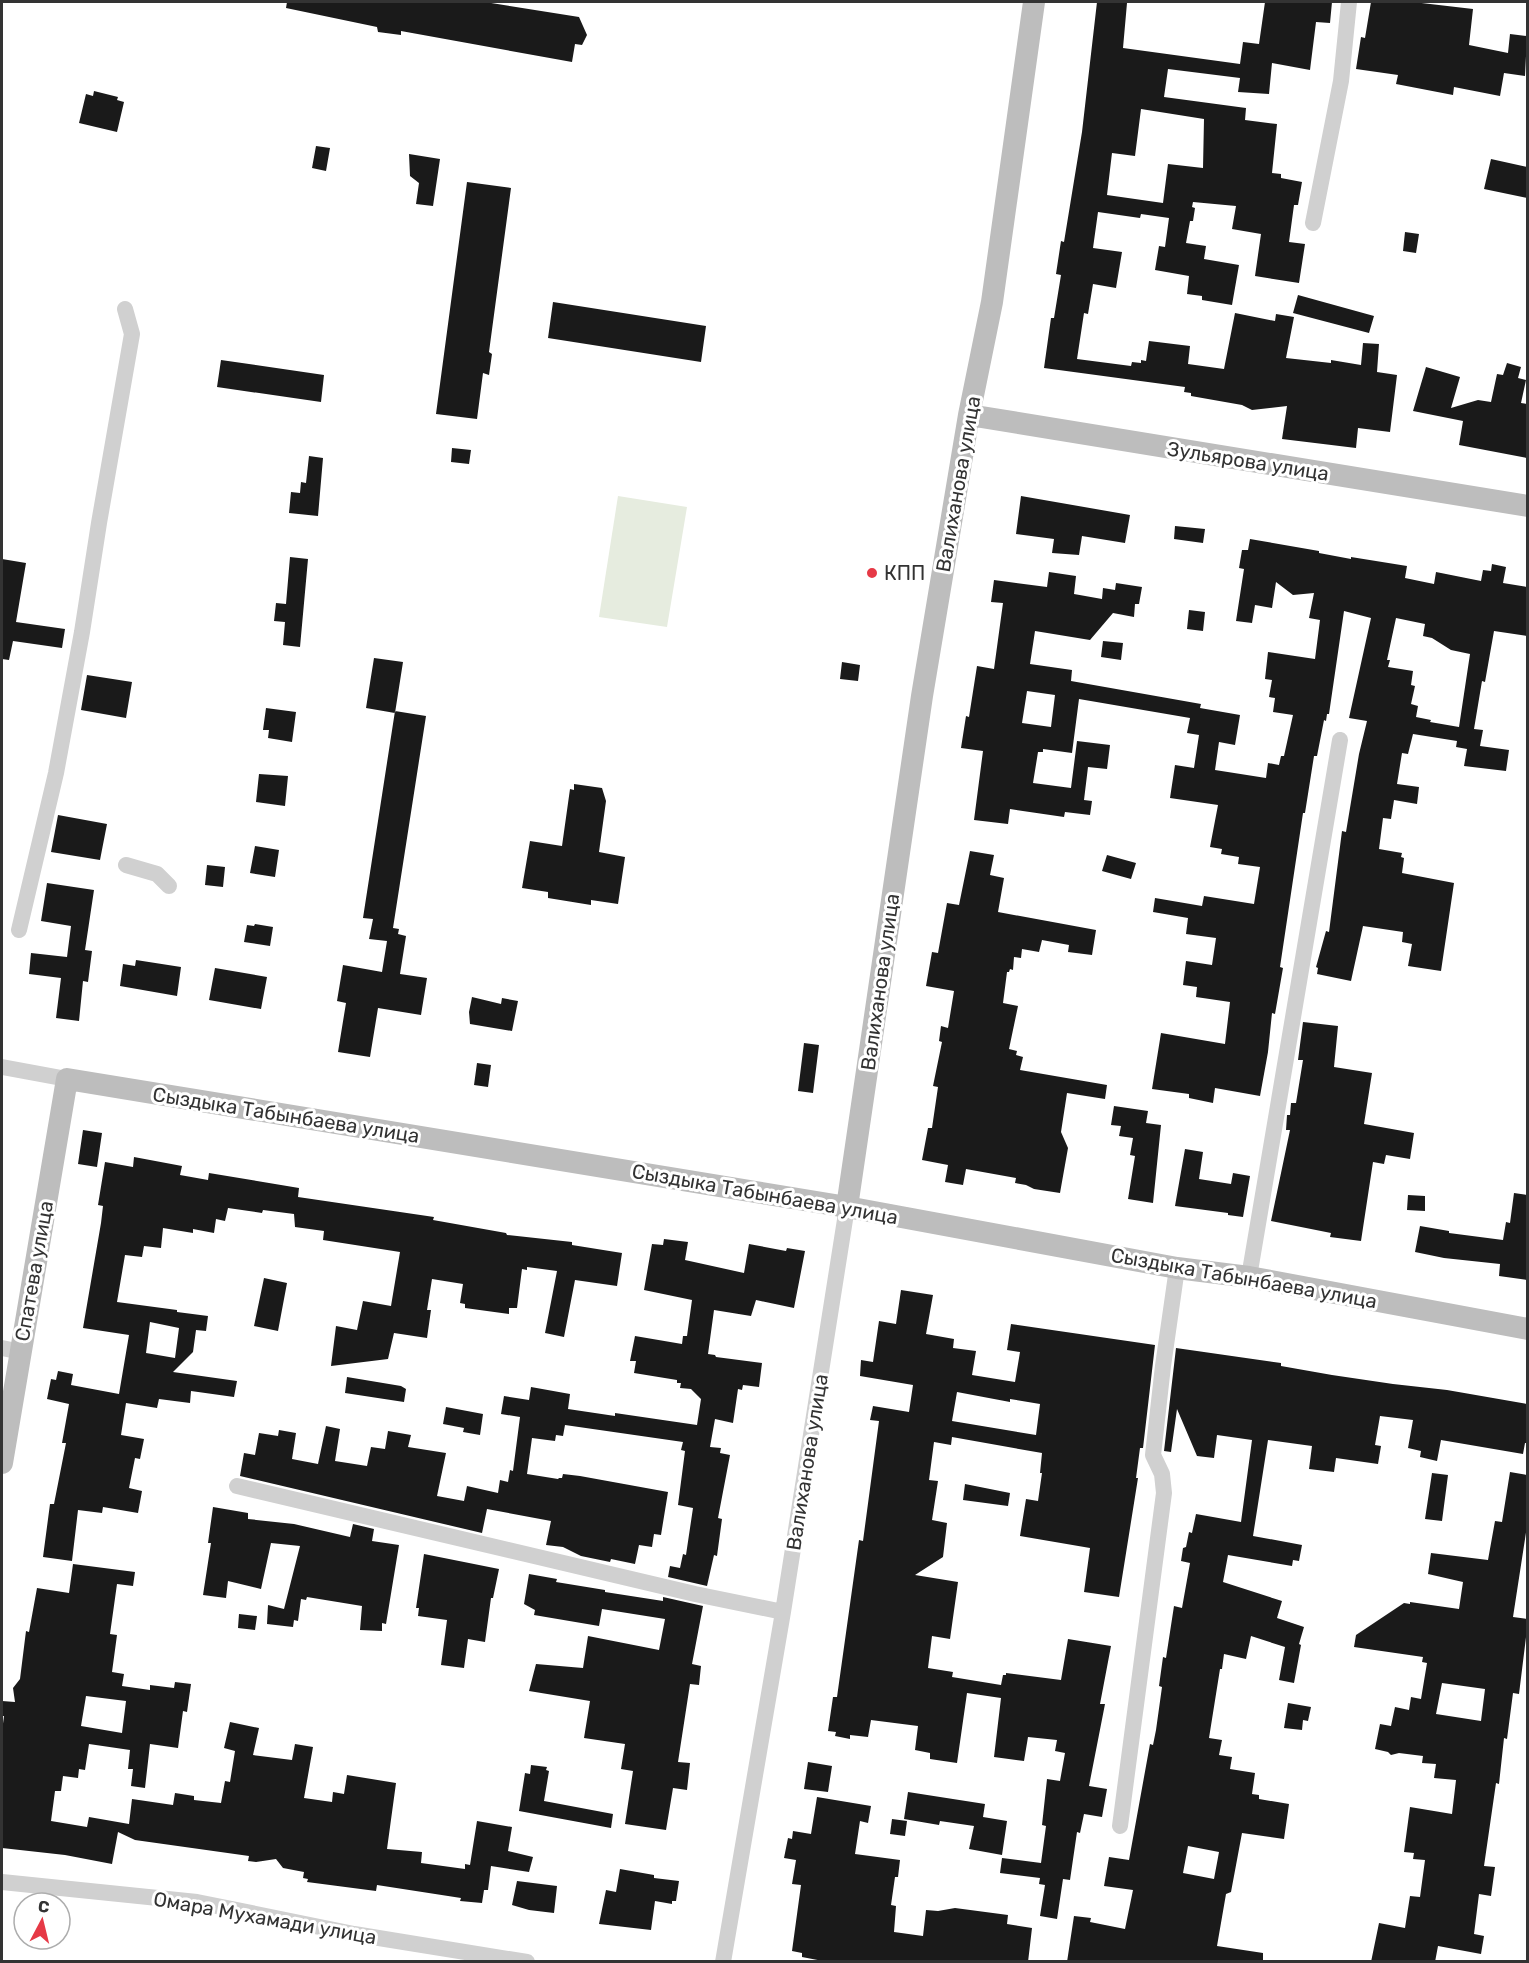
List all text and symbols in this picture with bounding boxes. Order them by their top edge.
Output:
street label: Валиханова улица [931,394,985,574]
street label: Зульярова улица [1165,436,1331,486]
place label: КПП [884,561,925,585]
marker: КПП [865,566,879,580]
street label: Валиханова улица [856,892,904,1072]
street label: Сыздыка Табынбаева улица [151,1082,421,1148]
street label: Сыздыка Табынбаева улица [630,1159,900,1229]
street label: Спатева улица [10,1199,58,1343]
street label: Сыздыка Табынбаева улица [1109,1243,1379,1313]
street label: Валиханова улица [781,1372,833,1552]
street label: Омара Мухамади улица [152,1887,378,1949]
north arrow [12,1891,72,1951]
text: С [37,1896,51,1917]

